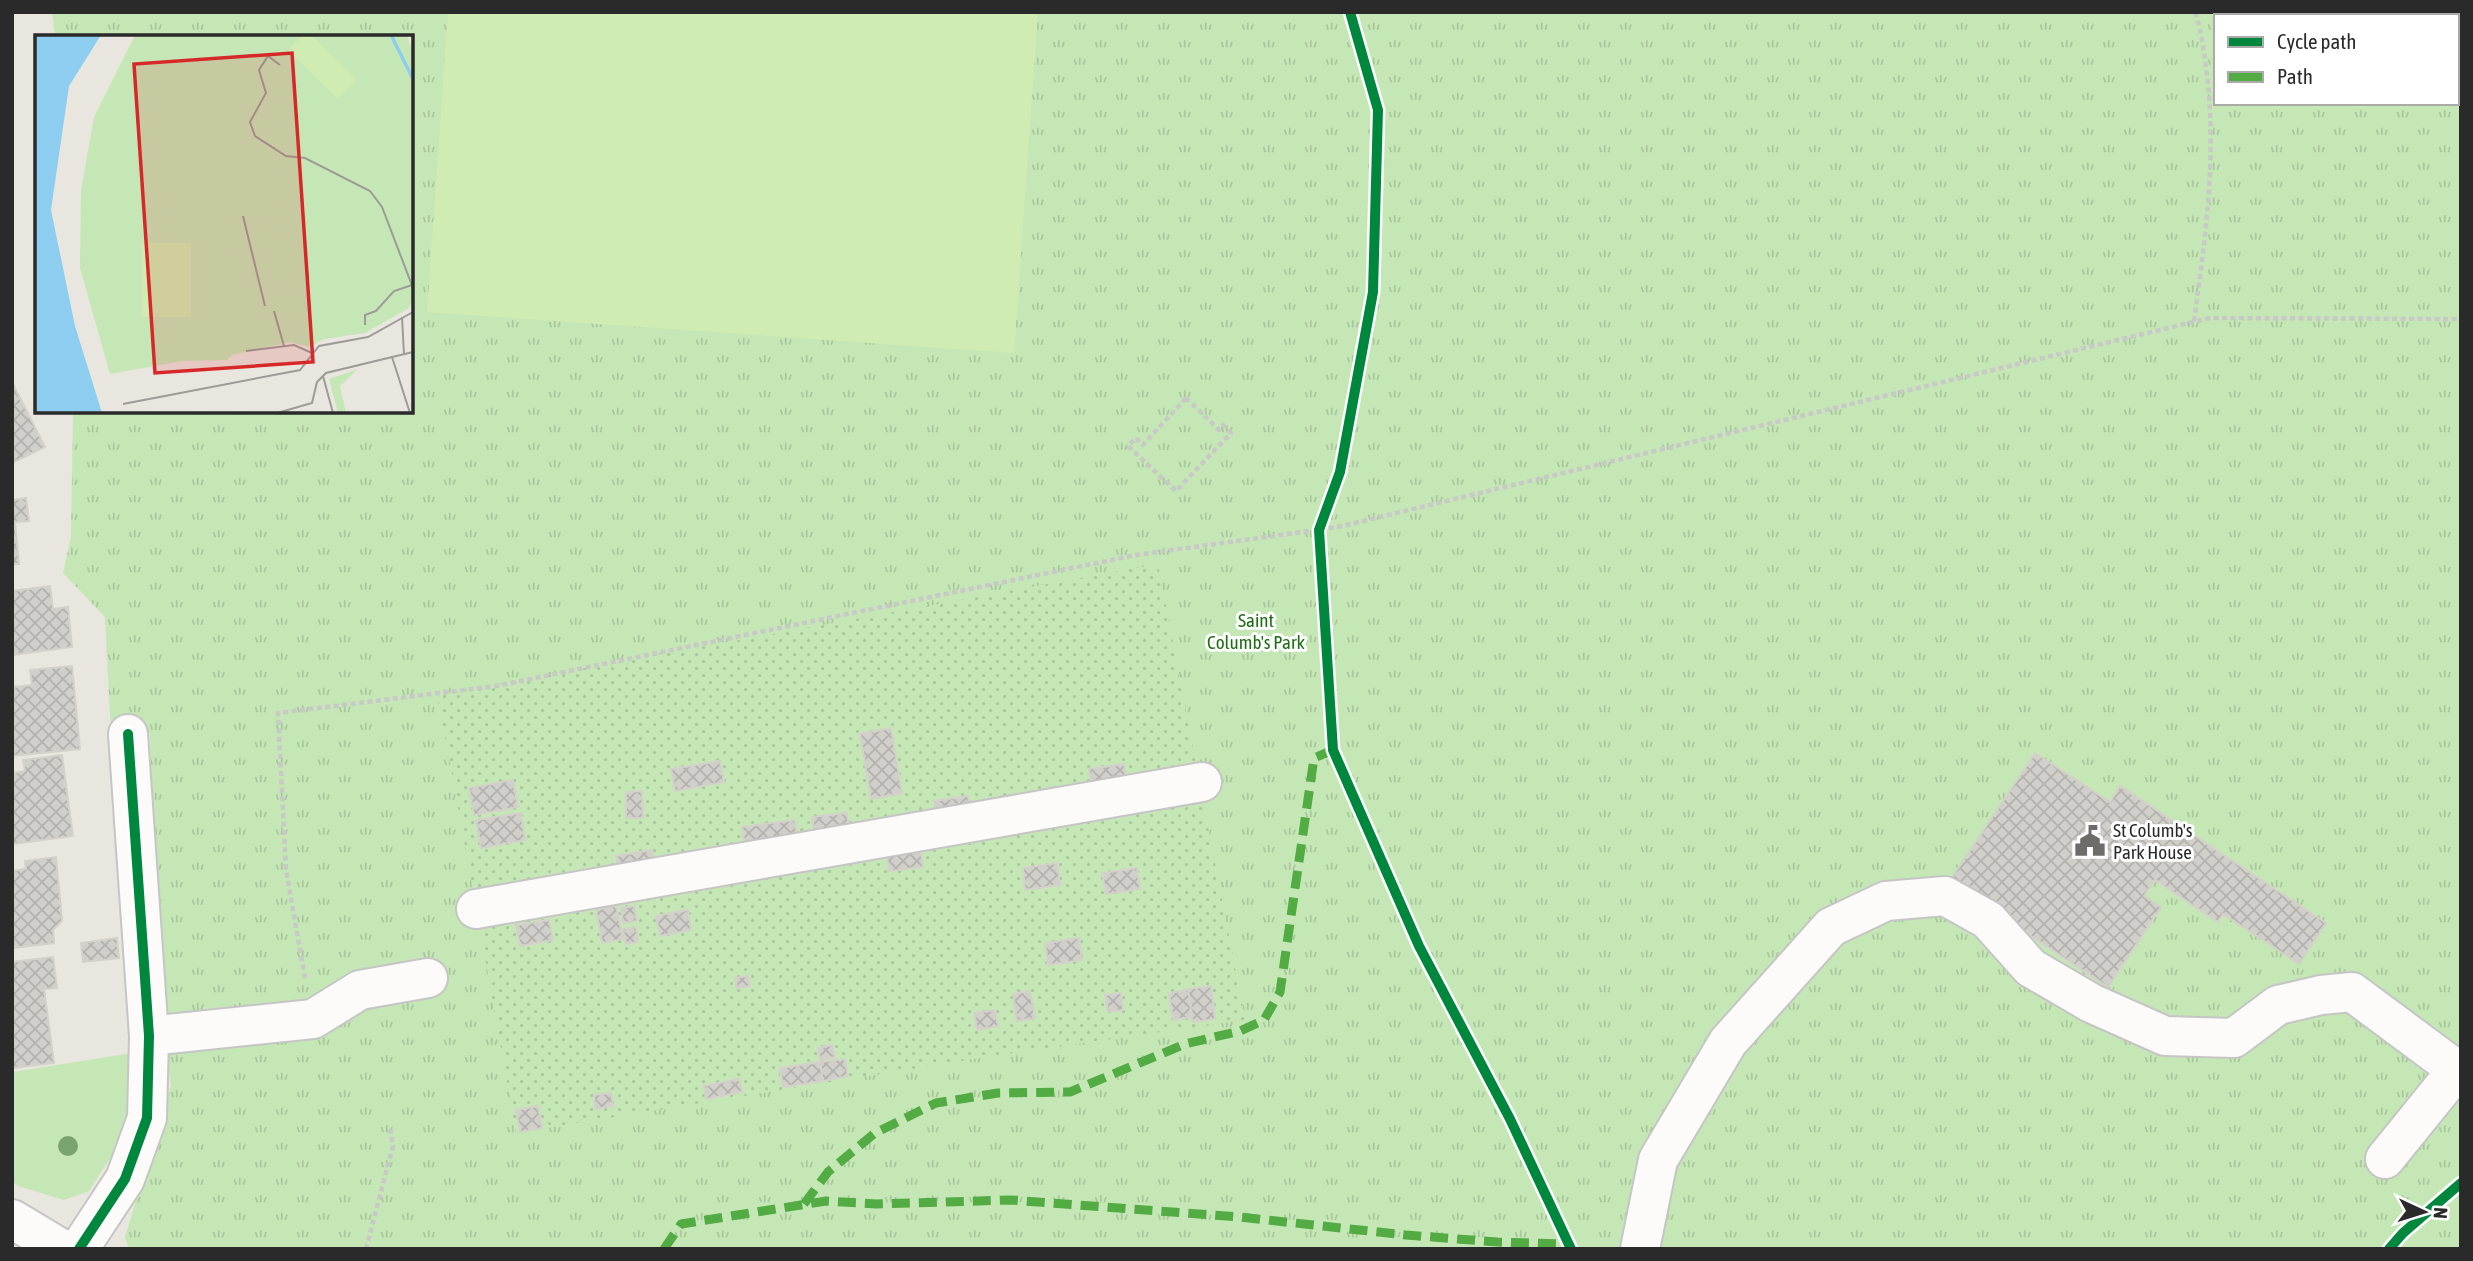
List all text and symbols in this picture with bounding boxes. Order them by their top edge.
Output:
legend [2214,14,2459,105]
text: Cycle path [2277,29,2356,53]
inset map [35,35,413,413]
text: Path [2277,64,2313,88]
park label: Saint Columb's Park [1207,609,1306,653]
place label: St Columb's Park House [2113,819,2193,863]
public building icon: St Columb's Park House [2073,824,2107,858]
north arrow [2389,1177,2459,1247]
text: N [2430,1207,2452,1220]

